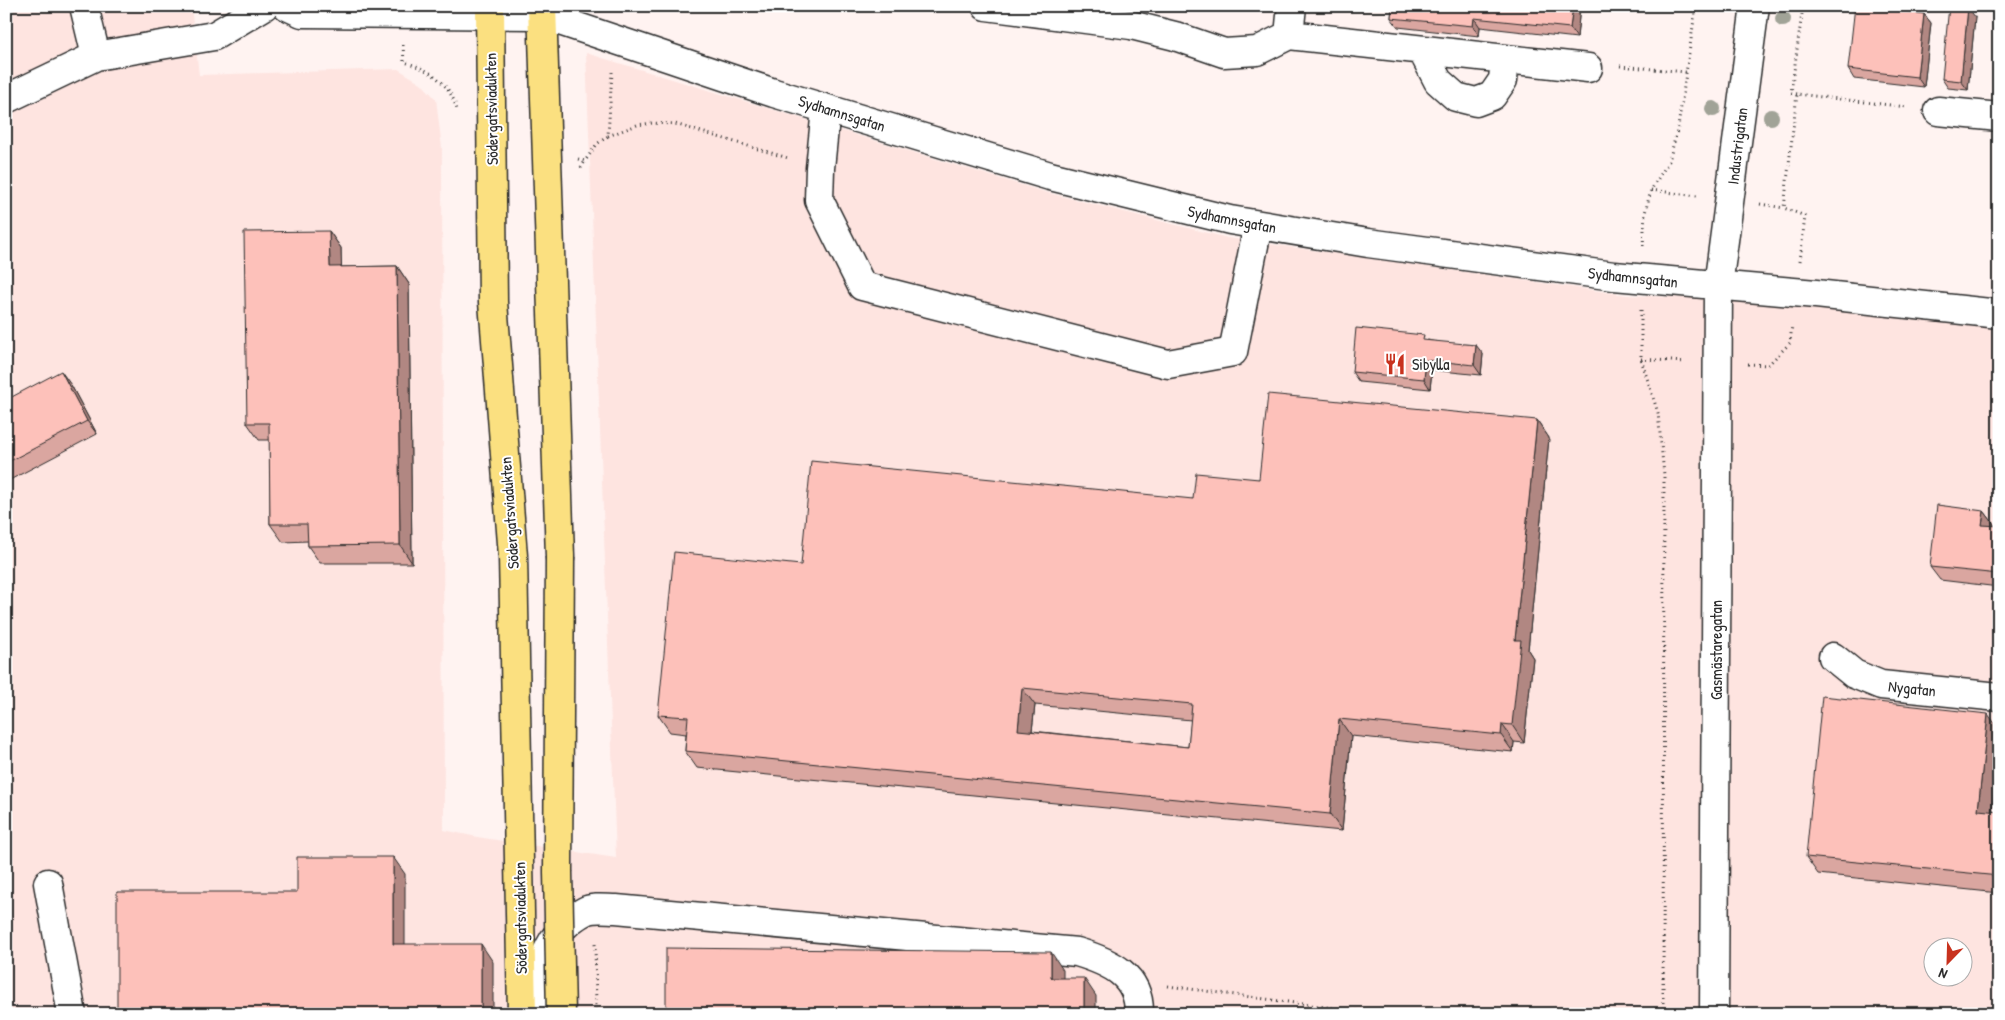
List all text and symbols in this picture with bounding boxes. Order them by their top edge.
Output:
street label: Södergatsviadukten [479,53,503,165]
street label: Sydhamnsgatan [796,89,888,137]
street label: Industrigatan [1721,106,1753,186]
street label: Sydhamnsgatan [1186,200,1278,238]
street label: Sydhamnsgatan [1587,261,1679,293]
restaurant icon: Sibylla [1382,351,1408,377]
place label: Sibylla [1412,353,1449,375]
street label: Södergatsviadukten [494,456,524,570]
street label: Gasmästaregatan [1705,600,1727,700]
street label: Nygatan [1887,675,1937,701]
street label: Södergatsviadukten [508,862,532,974]
north arrow [1922,938,1972,988]
text: N [1935,964,1950,985]

